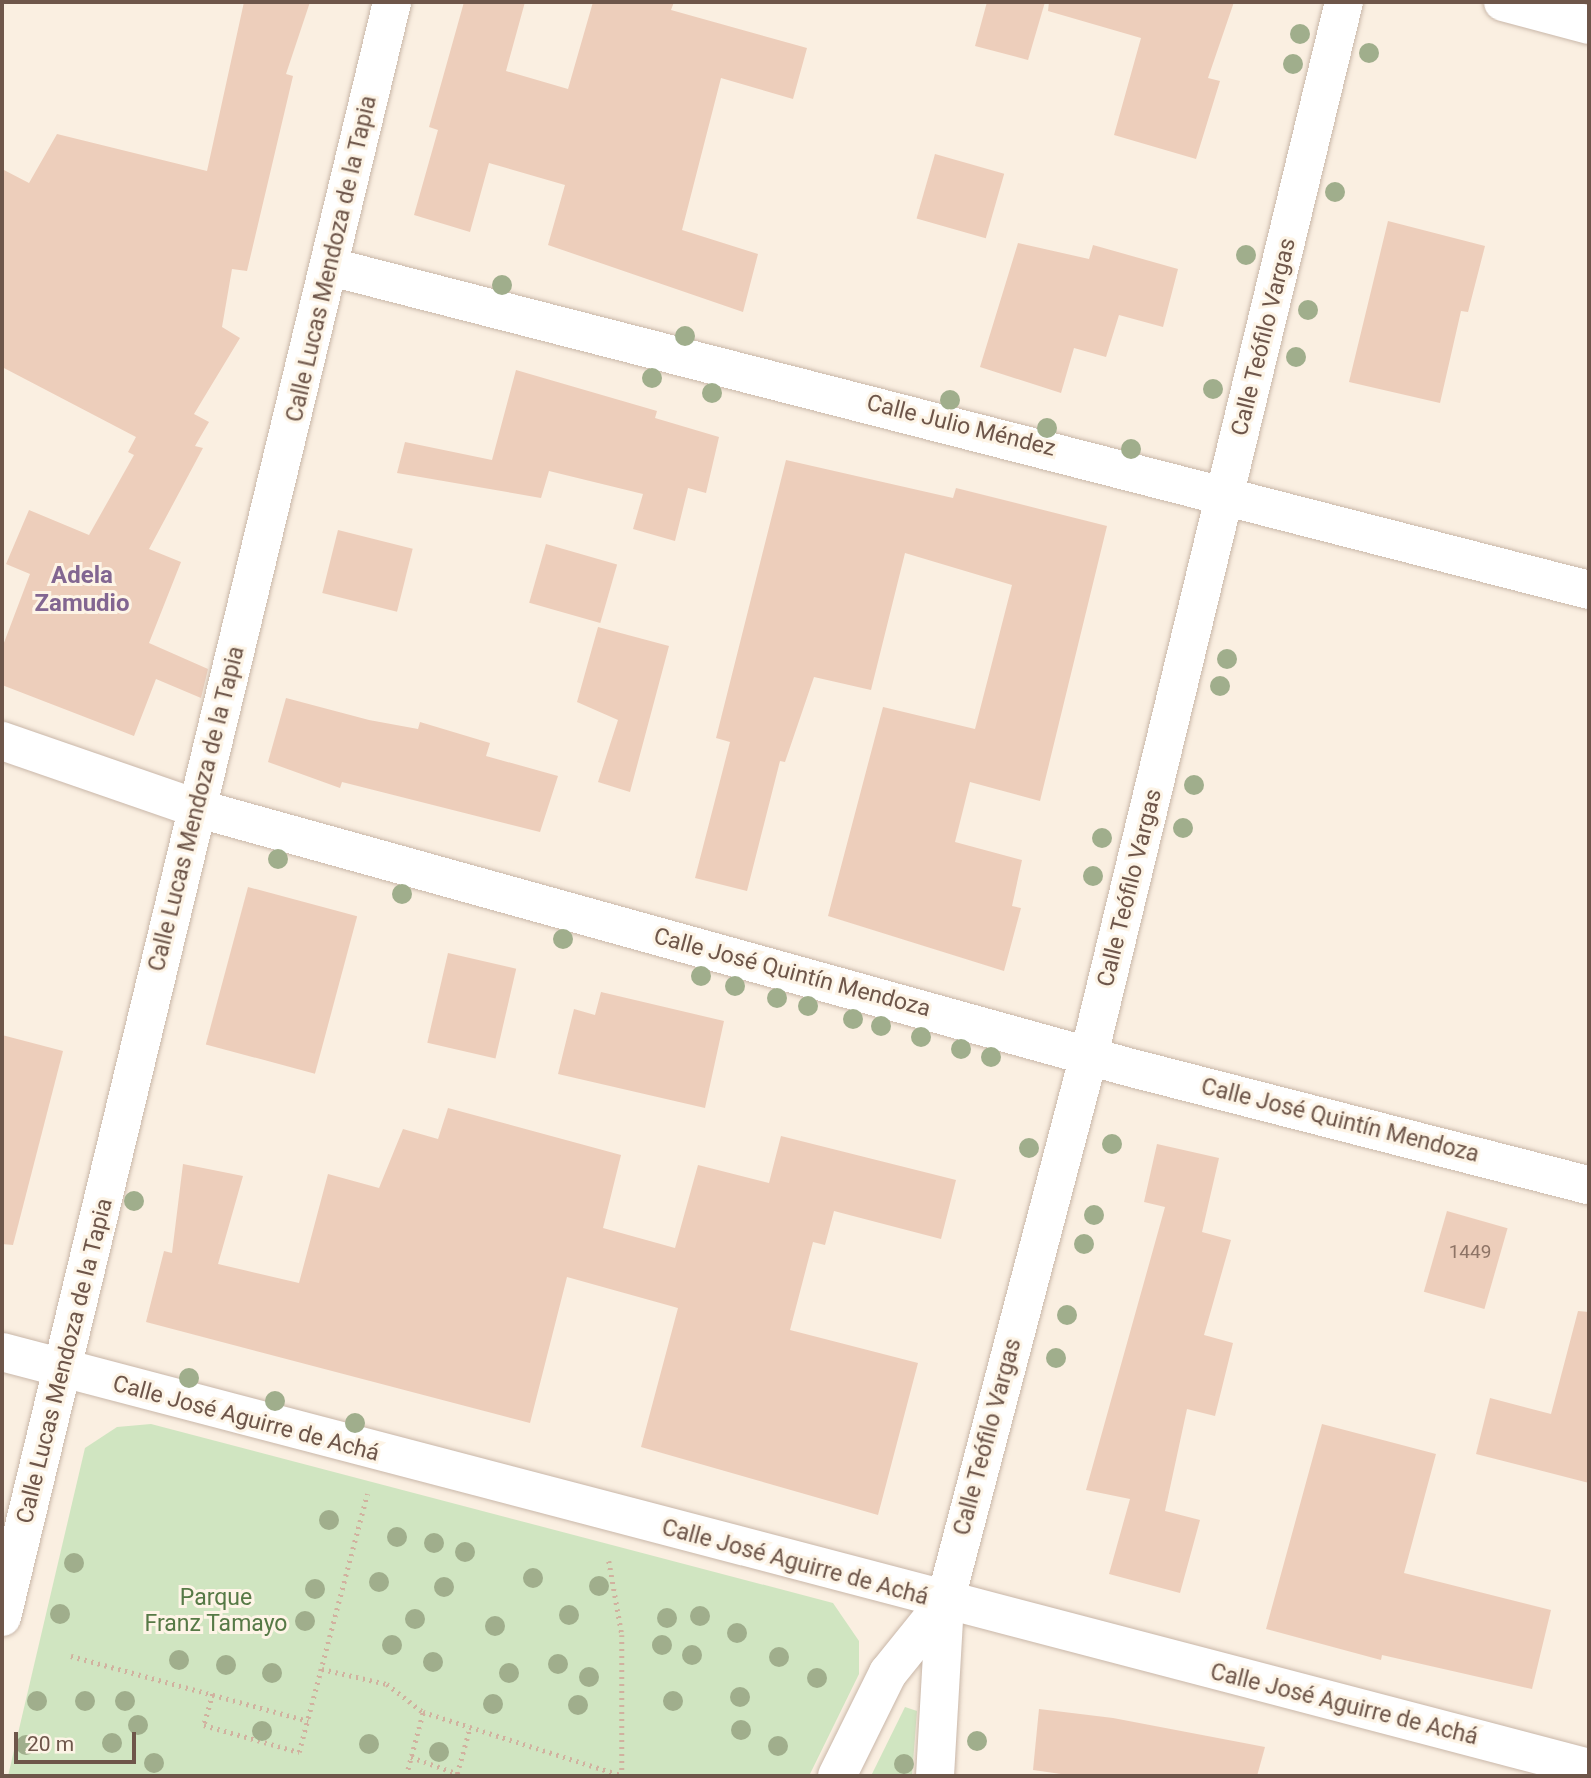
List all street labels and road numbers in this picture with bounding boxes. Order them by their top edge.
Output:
street label: Calle Lucas Mendoza de la Tapia [281,93,383,425]
street label: Calle Teófilo Vargas [1226,235,1302,439]
street label: Calle Julio Méndez [864,389,1058,463]
street label: Calle Lucas Mendoza de la Tapia [143,643,251,975]
street label: Calle Teófilo Vargas [1092,786,1168,990]
street label: Calle José Quintín Mendoza [651,923,933,1023]
street label: Calle José Quintín Mendoza [1198,1073,1482,1169]
street label: Calle Lucas Mendoza de la Tapia [11,1195,119,1527]
street label: Calle Teófilo Vargas [948,1335,1028,1539]
street label: Calle José Aguirre de Achá [110,1370,382,1468]
street label: Calle José Aguirre de Achá [659,1514,931,1612]
street label: Calle José Aguirre de Achá [1207,1658,1481,1752]

